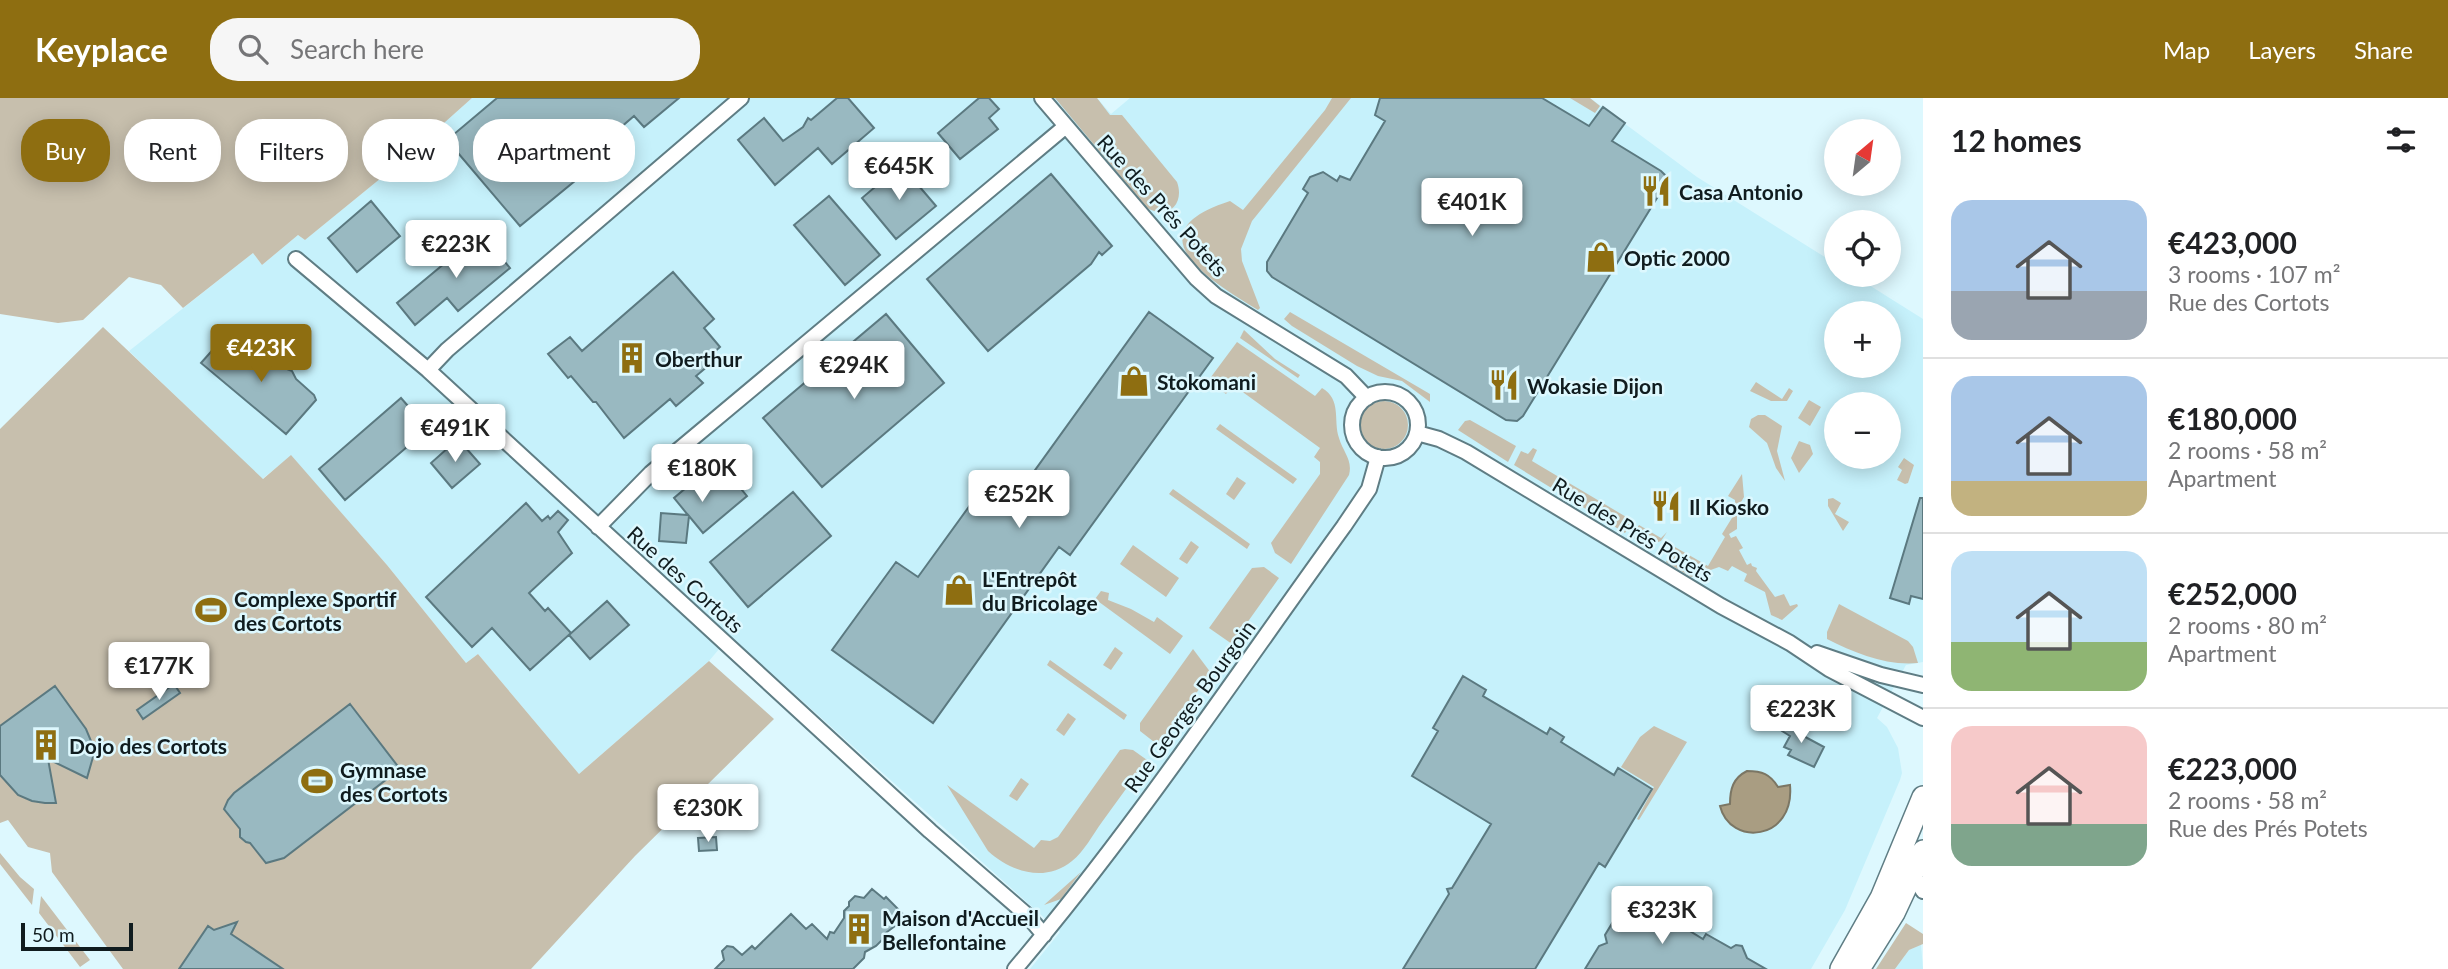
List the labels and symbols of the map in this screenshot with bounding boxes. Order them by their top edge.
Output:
north arrow [1824,119,1900,196]
street label: Rue des Prés Potets [1093,129,1233,281]
pin: €645K [850,142,948,202]
restaurant icon: Casa Antonio [1639,174,1673,208]
pin: €401K [1423,178,1521,238]
place label: Casa Antonio [1679,179,1803,204]
pin: €223K [407,220,505,280]
shop icon: Optic 2000 [1584,240,1618,274]
place label: Optic 2000 [1624,245,1730,270]
pin: €423K [212,324,310,384]
building icon: Oberthur [615,341,649,375]
pin: €294K [805,342,903,401]
place label: Oberthur [655,346,742,371]
shop icon: Stokomani [1117,364,1151,398]
restaurant icon: Wokasie Dijon [1487,368,1521,402]
place label: Stokomani [1157,369,1256,394]
place label: Wokasie Dijon [1527,373,1663,398]
pin: €491K [406,404,504,464]
pin: €180K [653,444,751,504]
pin: €252K [970,470,1068,530]
street label: Rue des Prés Potets [1548,471,1718,587]
restaurant icon: Il Kiosko [1649,489,1683,523]
place label: Il Kiosko [1689,494,1769,519]
street label: Rue des Cortots [623,520,749,638]
place label: L'Entrepôt du Bricolage [982,566,1098,615]
shop icon: L'Entrepôt du Bricolage [942,573,976,607]
place label: Complexe Sportif des Cortots [234,586,397,635]
sports icon: Complexe Sportif des Cortots [194,593,228,627]
street label: Rue Georges Bourgoin [1118,615,1260,797]
pin: €177K [110,642,208,702]
pin: €223K [1752,686,1850,745]
building icon: Dojo des Cortots [29,728,63,762]
place label: Dojo des Cortots [69,733,227,758]
place label: Gymnase des Cortots [340,757,448,806]
sports icon: Gymnase des Cortots [300,764,334,798]
pin: €230K [659,784,757,844]
pin: €323K [1613,886,1711,946]
place label: Maison d'Accueil Bellefontaine [882,905,1039,954]
building icon: Maison d'Accueil Bellefontaine [842,912,876,946]
scale bar [21,920,133,952]

